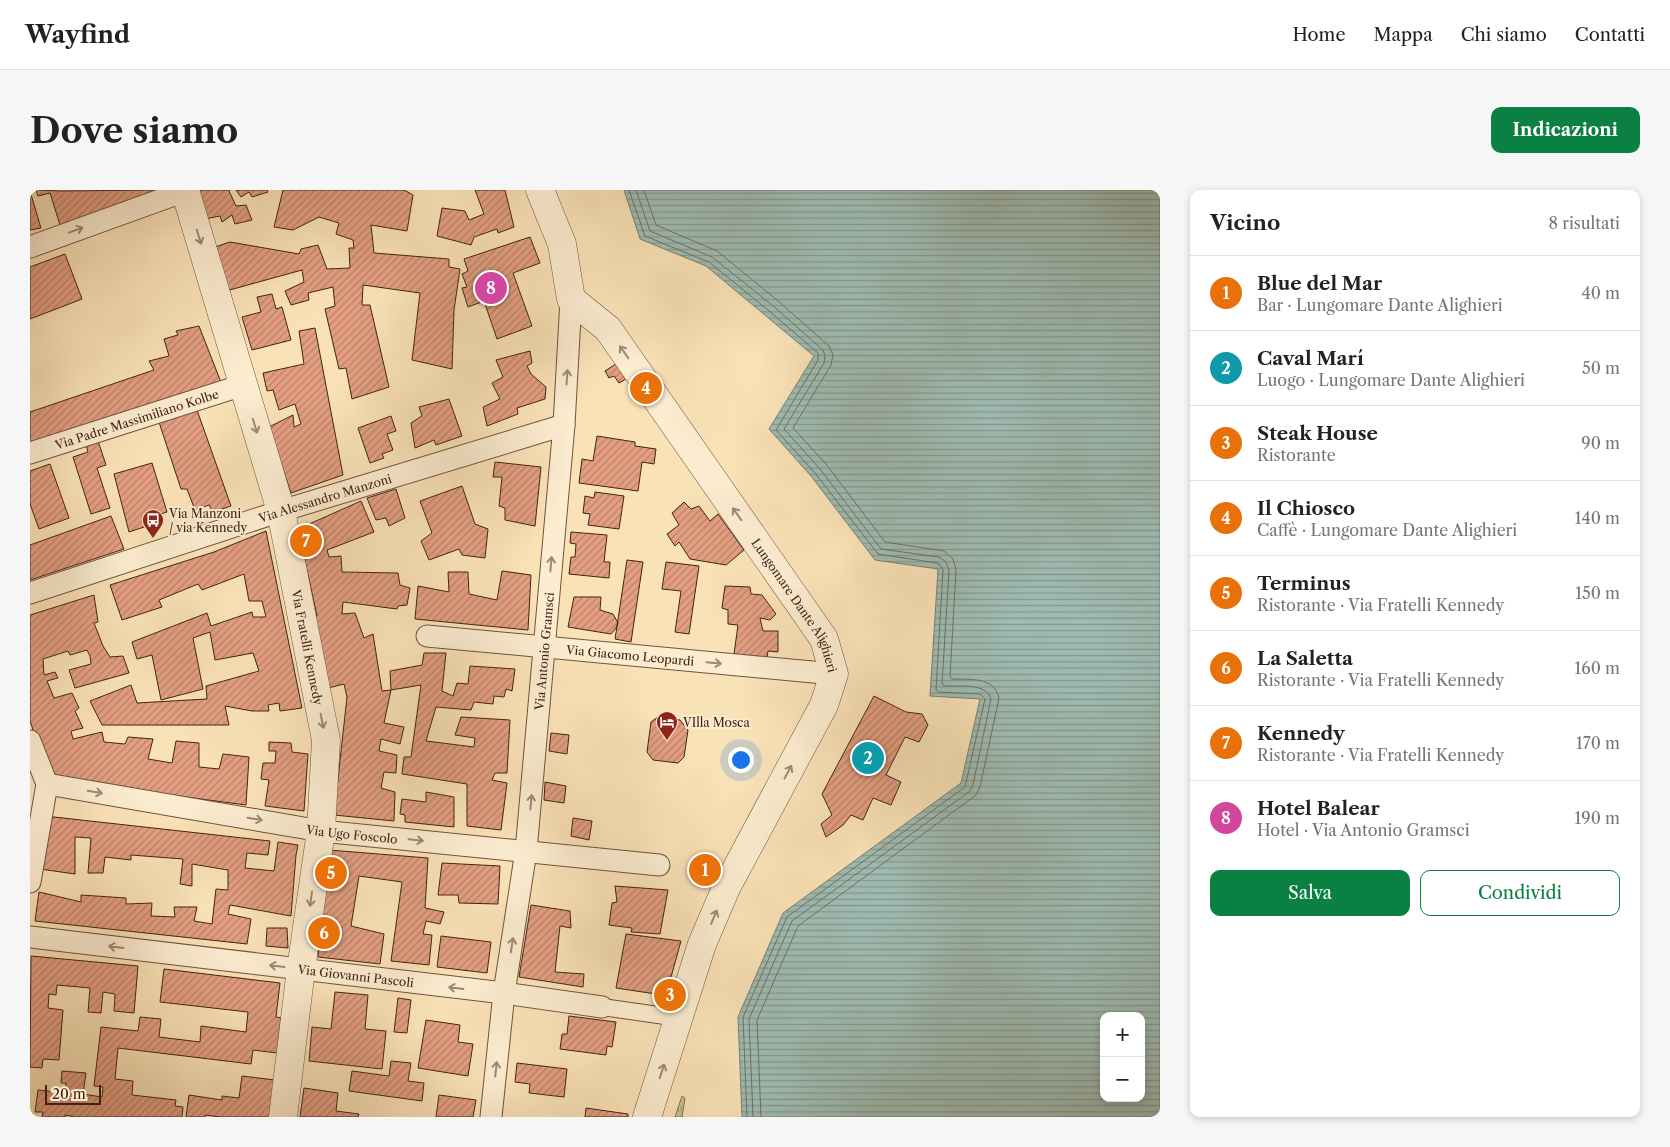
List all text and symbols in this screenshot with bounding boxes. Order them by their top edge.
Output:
text: Wayfind [25,20,130,49]
text: Home [1293,24,1345,46]
text: Mappa [1373,24,1433,46]
text: Chi siamo [1461,24,1547,46]
text: Contatti [1575,24,1645,46]
button: Indicazioni [1491,107,1640,153]
text: Dove siamo [30,109,238,152]
text: Vicino [1210,210,1280,235]
text: 8 risultati [1548,213,1620,233]
one-way arrow [68,225,83,234]
one-way arrow [194,228,204,244]
pin: 8 [475,269,507,307]
text: Blue del Mar [1257,272,1382,295]
text: 1 [1222,283,1230,303]
text: 40 m [1581,283,1620,303]
text: Bar · Lungomare Dante Alighieri [1257,295,1503,315]
one-way arrow [619,345,629,359]
text: Caval Marí [1257,347,1364,370]
text: 2 [1221,358,1231,378]
text: 50 m [1582,358,1620,378]
one-way arrow [562,369,571,385]
pin: 4 [630,369,662,407]
text: Luogo · Lungomare Dante Alighieri [1257,370,1525,390]
street label: Via Padre Massimiliano Kolbe [52,386,221,452]
one-way arrow [251,418,261,434]
text: Steak House [1257,422,1378,445]
text: 3 [1221,433,1231,453]
text: 90 m [1581,433,1620,453]
text: Ristorante [1257,445,1336,465]
street label: Via Alessandro Manzoni [256,470,394,526]
text: Il Chiosco [1257,497,1355,520]
place label: Via Manzoni / via Kennedy [168,506,247,535]
one-way arrow [732,507,742,521]
bus stop icon: Via Manzoni / via Kennedy [141,508,165,539]
text: 4 [1221,508,1231,528]
text: 140 m [1575,508,1620,528]
text: Caffè · Lungomare Dante Alighieri [1257,520,1517,540]
pin: 7 [290,522,322,560]
street label: Lungomare Dante Alighieri [749,535,841,674]
one-way arrow [547,556,556,572]
text: Terminus [1257,572,1351,595]
text: 5 [1222,583,1230,603]
text: 150 m [1575,583,1620,603]
street label: Via Fratelli Kennedy [289,587,327,707]
street label: Via Antonio Gramsci [531,591,557,712]
text: Ristorante · Via Fratelli Kennedy [1257,595,1504,615]
street label: Via Giacomo Leopardi [565,641,695,668]
text: La Saletta [1257,647,1353,670]
one-way arrow [706,658,722,668]
text: 6 [1221,658,1231,678]
text: 160 m [1575,658,1620,678]
text: Ristorante · Via Fratelli Kennedy [1257,670,1504,690]
hotel icon: VIlla Mosca [655,710,679,741]
one-way arrow [318,712,327,728]
place label: VIlla Mosca [682,715,750,730]
text: Kennedy [1257,722,1345,745]
text: 7 [1222,733,1230,753]
text: 170 m [1576,733,1620,753]
pin: 2 [852,739,884,777]
text: Ristorante · Via Fratelli Kennedy [1257,745,1504,765]
your location [728,747,754,773]
one-way arrow [783,765,793,780]
one-way arrow [87,788,103,798]
one-way arrow [526,794,535,810]
text: Hotel Balear [1257,797,1380,820]
text: 8 [1221,808,1231,828]
text: 190 m [1575,808,1620,828]
one-way arrow [247,815,263,825]
text: Hotel · Via Antonio Gramsci [1257,820,1470,840]
street label: Via Ugo Foscolo [304,821,398,846]
one-way arrow [408,835,424,845]
pin: 1 [689,851,721,889]
pin: 5 [315,854,347,892]
button: Salva [1210,870,1410,916]
button: Condividi [1420,870,1620,916]
one-way arrow [306,891,316,907]
one-way arrow [709,910,719,925]
pin: 6 [308,914,340,952]
one-way arrow [507,938,517,954]
one-way arrow [108,942,124,952]
one-way arrow [269,961,285,971]
street label: Via Giovanni Pascoli [296,961,415,990]
pin: 3 [654,976,686,1014]
one-way arrow [448,983,464,993]
map controls [1100,1012,1145,1102]
button: + [1100,1012,1145,1057]
button: − [1100,1057,1145,1102]
one-way arrow [492,1061,501,1077]
one-way arrow [658,1063,667,1079]
scale bar [45,1082,101,1105]
text: 20 m [52,1085,86,1103]

